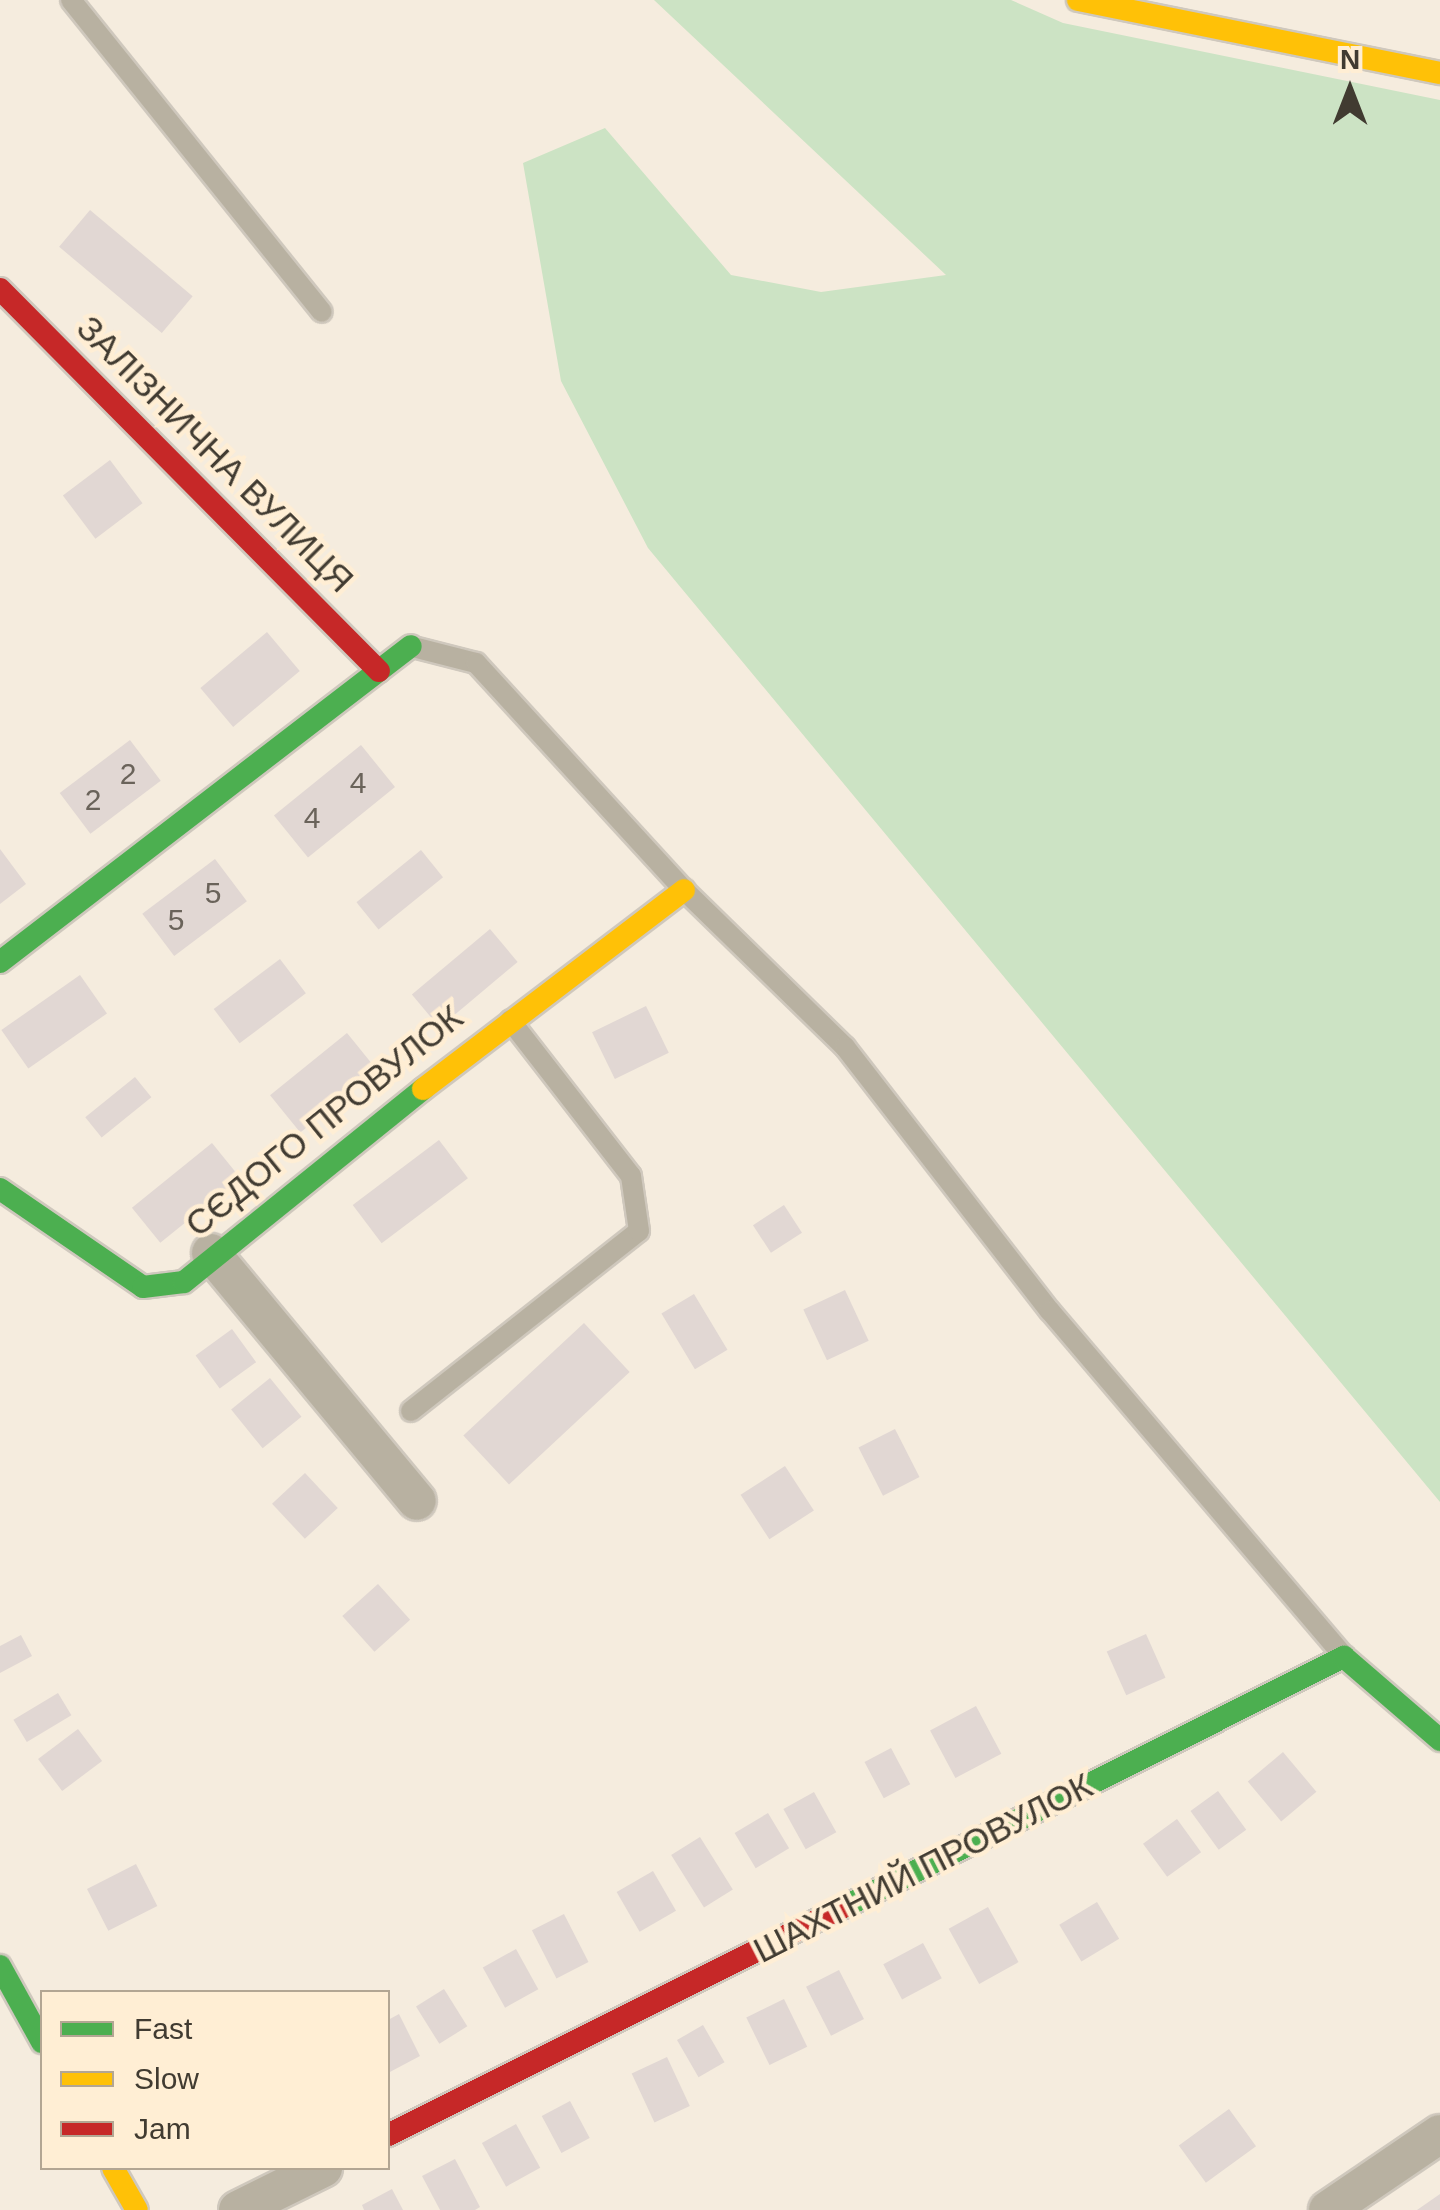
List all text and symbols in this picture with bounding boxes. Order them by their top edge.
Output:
north arrow [1300,40,1400,140]
text: N [1340,44,1360,75]
street label: ЗАЛІЗНИЧНА ВУЛИЦЯ [68,307,362,601]
house number: 2 [120,756,136,792]
house number: 4 [350,765,366,801]
house number: 2 [85,782,101,818]
house number: 4 [304,800,320,836]
house number: 5 [205,875,221,911]
house number: 5 [168,902,184,938]
street label: СЄДОГО ПРОВУЛОК [177,996,471,1246]
street label: ШАХТНИЙ ПРОВУЛОК [747,1764,1099,1972]
legend [40,1990,390,2170]
text: Fast [134,2012,192,2045]
text: Slow [134,2062,199,2095]
text: Jam [134,2112,191,2145]

